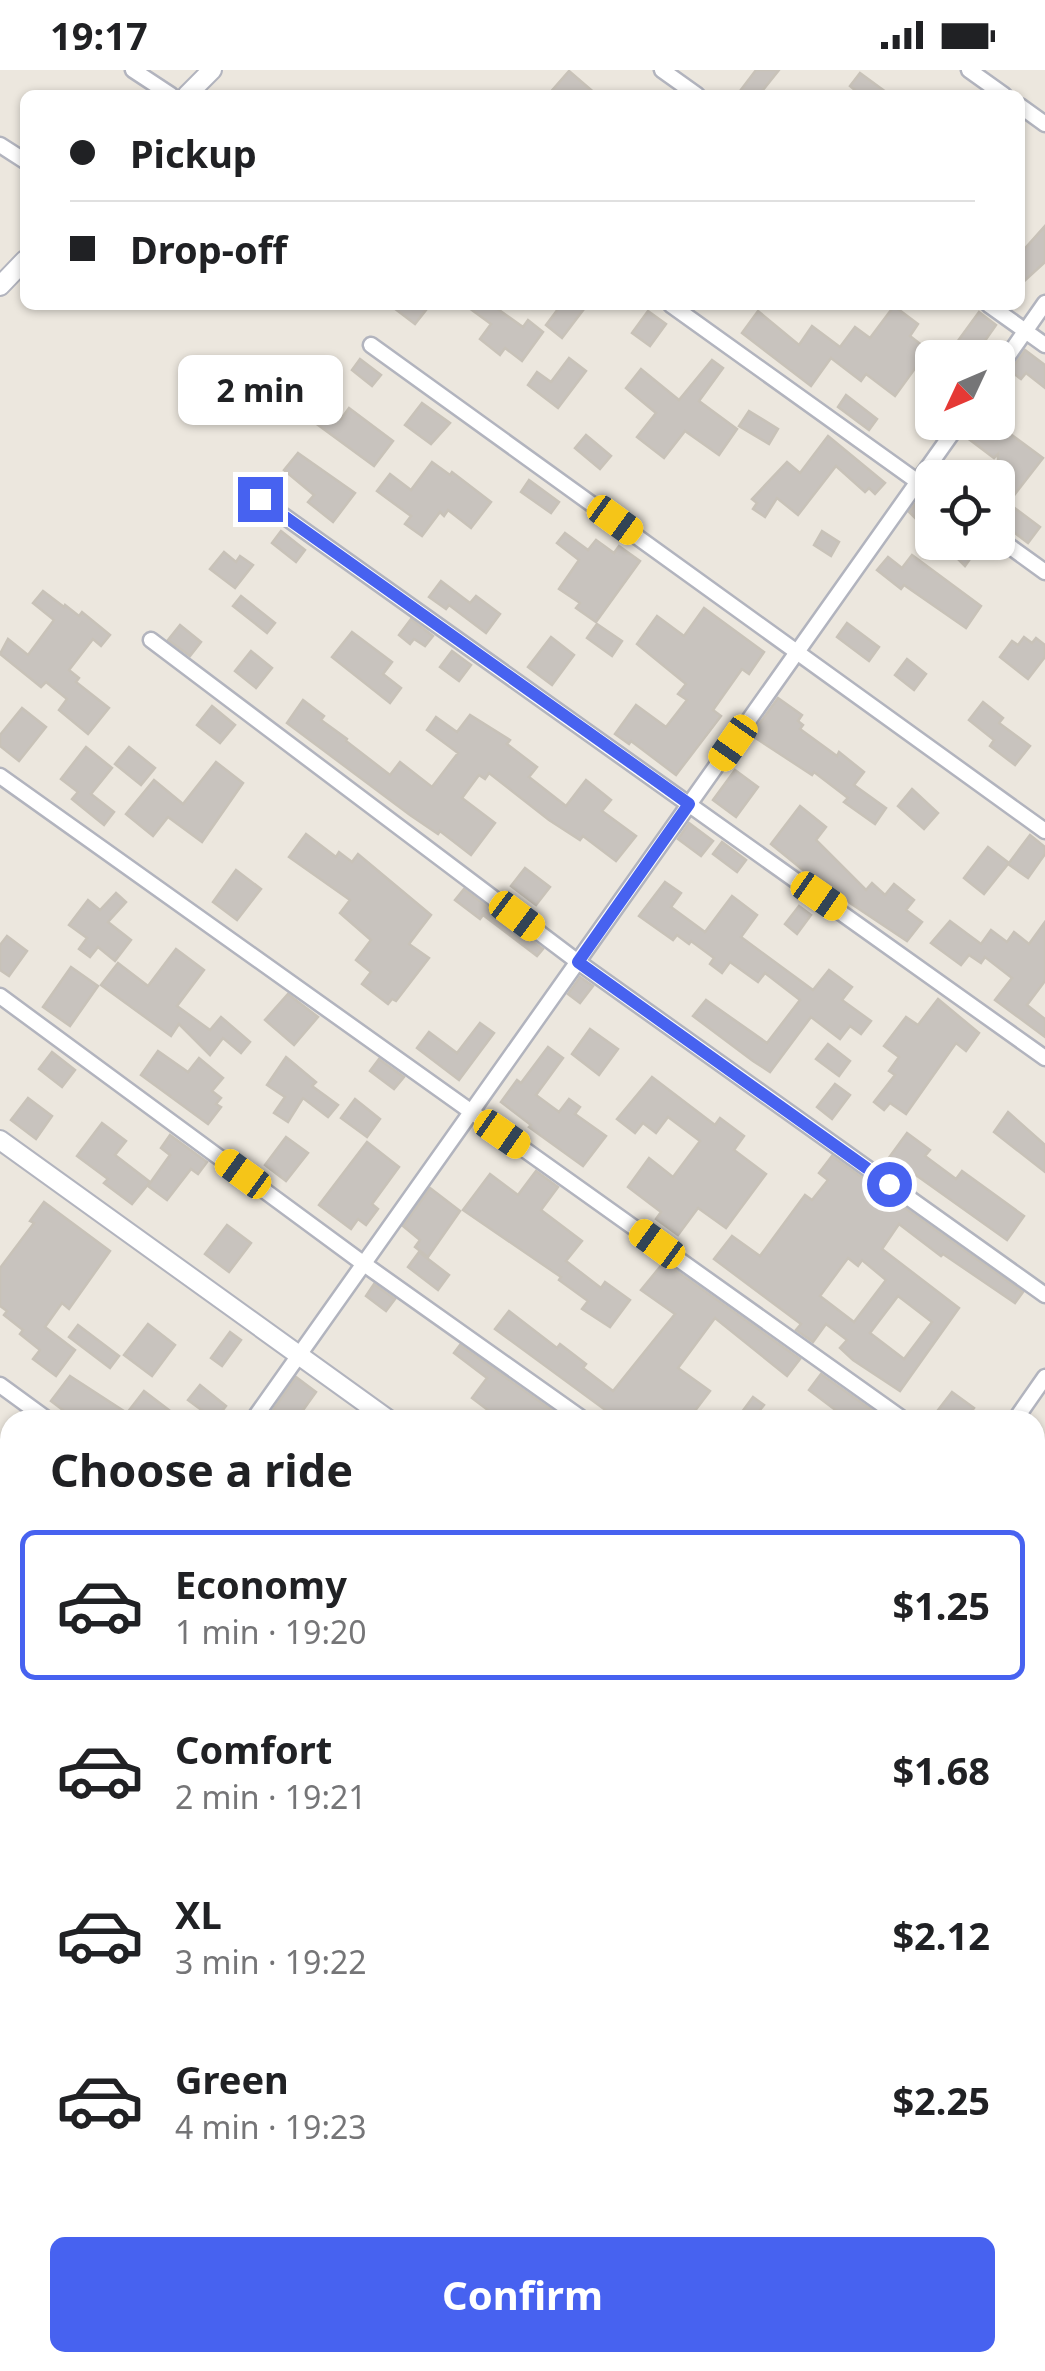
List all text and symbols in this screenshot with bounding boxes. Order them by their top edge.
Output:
text: 19:17 [50,9,148,61]
text: Pickup [130,127,257,179]
text: Drop-off [130,223,287,275]
north arrow [915,340,1015,440]
map controls [915,340,1015,560]
callout: 2 min [178,354,342,424]
text: 2 min [216,368,305,411]
button: locate [915,460,1015,560]
route end [238,477,283,522]
car [582,490,648,550]
car [704,710,762,776]
car [786,867,852,925]
car [484,886,550,946]
car [469,1105,535,1163]
car [210,1144,276,1204]
route start [867,1162,912,1207]
car [624,1214,690,1274]
text: Choose a ride [50,1439,353,1500]
text: Economy [175,1558,347,1610]
icon: car [55,1560,145,1650]
text: $1.25 [892,1579,990,1631]
text: 1 min · 19:20 [175,1610,367,1653]
text: Comfort [175,1723,332,1775]
icon: car [55,1725,145,1815]
text: $1.68 [892,1744,990,1796]
text: 2 min · 19:21 [175,1775,367,1818]
text: XL [175,1888,222,1940]
icon: car [55,1890,145,1980]
text: $2.12 [892,1909,990,1961]
text: 3 min · 19:22 [175,1940,367,1983]
text: Green [175,2053,289,2105]
icon: car [55,2055,145,2145]
text: $2.25 [892,2074,990,2126]
text: 4 min · 19:23 [175,2105,367,2148]
button: Confirm [50,2237,995,2352]

